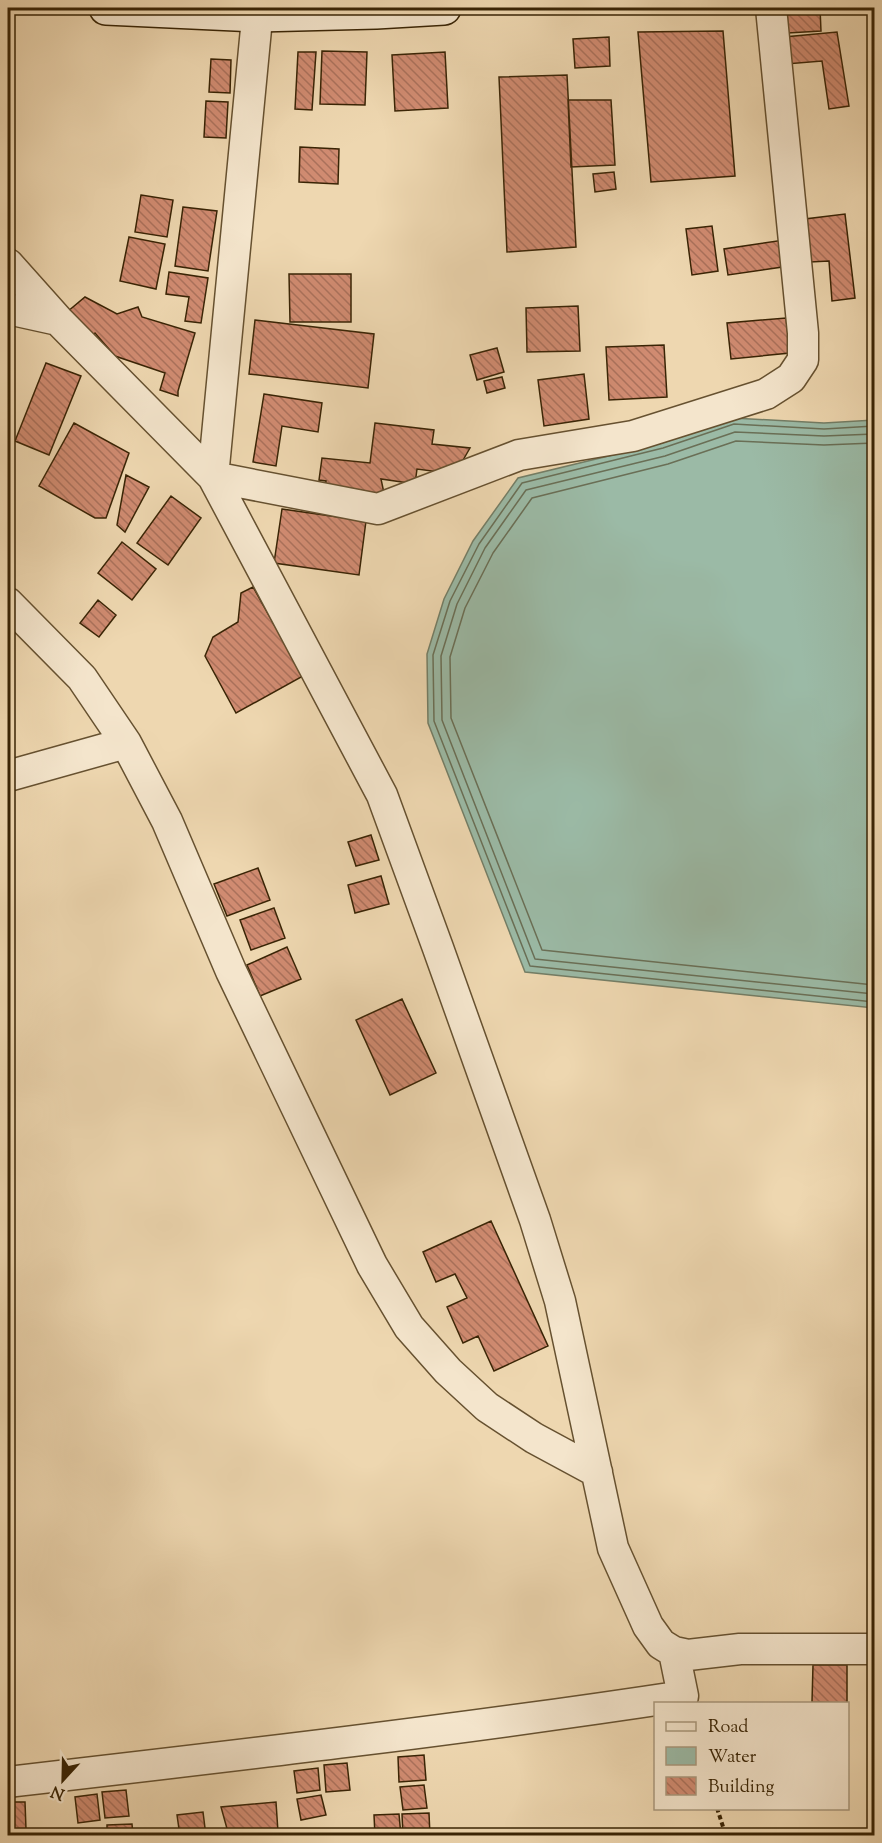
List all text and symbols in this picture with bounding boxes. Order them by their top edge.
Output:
legend [654,1702,849,1810]
text: Road [708,1715,748,1741]
text: Water [708,1745,757,1771]
north arrow [33,1750,93,1810]
text: Building [708,1775,774,1801]
text: N [48,1778,69,1805]

